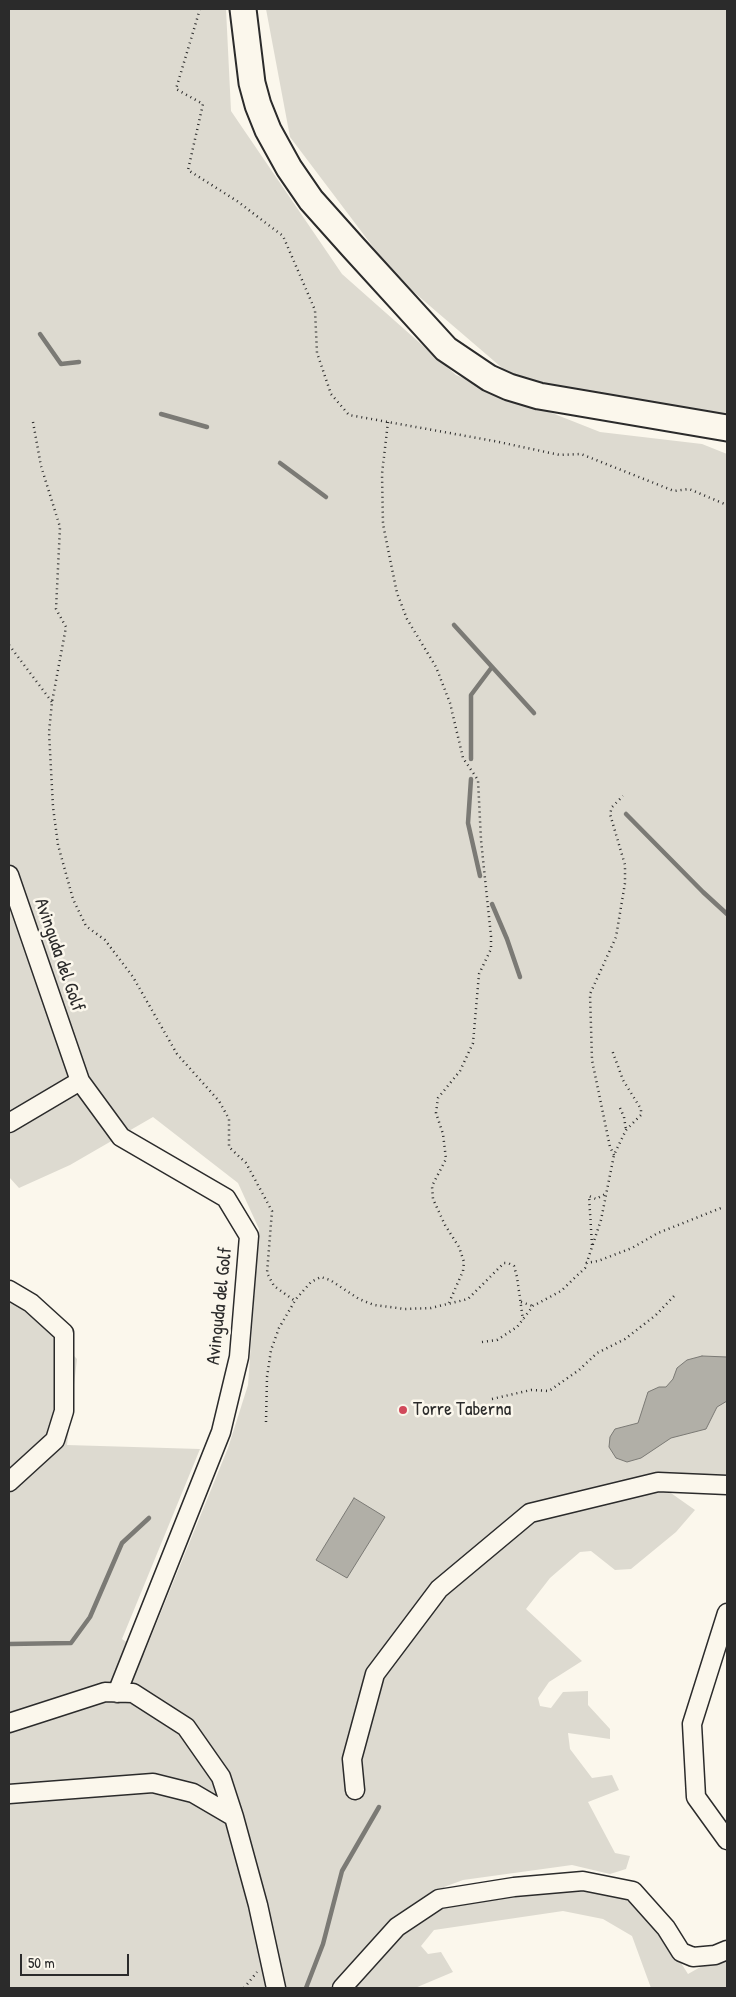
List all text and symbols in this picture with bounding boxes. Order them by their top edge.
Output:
street label: Avinguda del Golf [29,895,89,1015]
street label: Avinguda del Golf [202,1246,238,1366]
place label: Torre Taberna [413,1399,511,1421]
marker: Torre Taberna [397,1404,409,1416]
scale bar [22,1944,131,1976]
text: 50 m [28,1952,55,1973]

